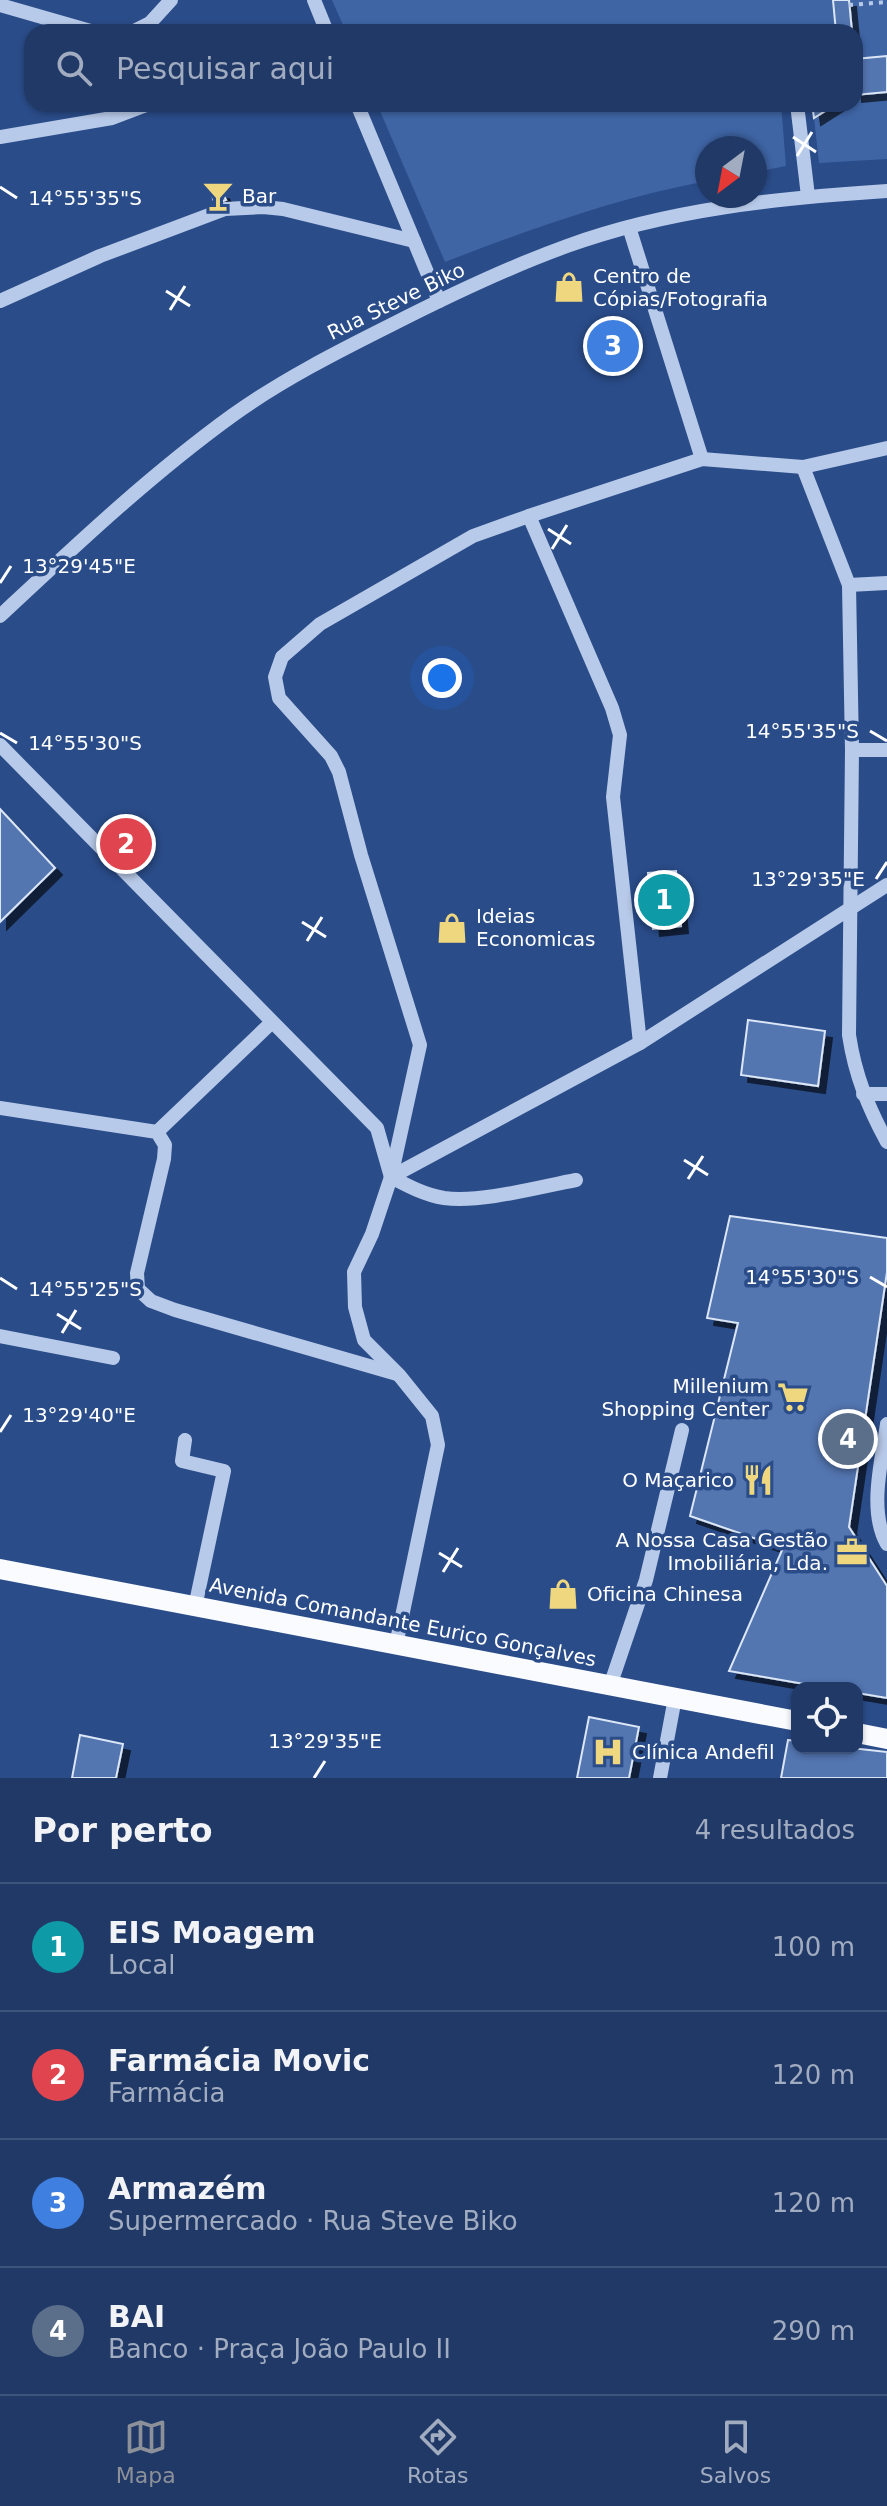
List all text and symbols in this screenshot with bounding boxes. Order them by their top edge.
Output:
search box [24,24,863,112]
icon: search [52,46,96,90]
text: Pesquisar aqui [116,51,334,86]
north arrow [695,136,767,208]
bar icon: Bar [201,179,235,213]
place label: Bar [242,184,277,208]
text: 14°55'35"S [28,186,142,210]
street label: Rua Steve Biko [323,257,469,345]
place label: Centro de Cópias/Fotografia [593,264,768,311]
shop icon: Centro de Cópias/Fotografia [552,270,586,304]
pin: 3 [587,316,639,376]
text: 13°29'45"E [22,554,136,578]
your location [422,658,462,698]
text: 14°55'35"S [745,719,859,743]
text: 14°55'30"S [28,731,142,755]
pin: 2 [100,814,152,874]
text: 13°29'35"E [751,867,865,891]
pin: 1 [638,870,690,930]
place label: Ideias Economicas [476,904,596,951]
shop icon: Ideias Economicas [435,911,469,945]
text: 14°55'30"S [745,1265,859,1289]
text: 14°55'25"S [28,1277,142,1301]
place label: Millenium Shopping Center [601,1374,770,1421]
supermarket icon: Millenium Shopping Center [776,1380,810,1414]
text: 13°29'40"E [22,1403,136,1427]
pin: 4 [822,1409,874,1469]
restaurant icon: O Maçarico [741,1463,775,1497]
place label: O Maçarico [622,1468,734,1492]
place label: A Nossa Casa Gestão Imobiliária, Lda. [616,1528,828,1575]
office icon: A Nossa Casa Gestão Imobiliária, Lda. [835,1535,869,1569]
street label: Avenida Comandante Eurico Gonçalves [208,1573,598,1671]
shop icon: Oficina Chinesa [546,1577,580,1611]
place label: Oficina Chinesa [587,1582,743,1606]
map controls [791,1682,863,1754]
button: locate [791,1682,863,1754]
text: 13°29'35"E [268,1729,382,1753]
hospital icon: Clínica Andefil [591,1735,625,1769]
place label: Clínica Andefil [632,1740,774,1764]
text: Por perto [32,1810,213,1850]
text: 4 resultados [695,1815,855,1845]
text: EIS Moagem [108,1915,316,1950]
text: 1 [49,1932,67,1962]
text: 100 m [772,1932,855,1962]
text: Local [108,1950,175,1980]
text: Farmácia Movic [108,2043,370,2078]
text: 2 [49,2060,67,2090]
text: 120 m [772,2060,855,2090]
text: Farmácia [108,2078,225,2108]
text: Armazém [108,2171,267,2206]
text: 3 [49,2188,67,2218]
text: 120 m [772,2188,855,2218]
text: Supermercado · Rua Steve Biko [108,2206,518,2236]
text: BAI [108,2299,165,2334]
text: 4 [49,2316,67,2346]
text: 290 m [772,2316,855,2346]
text: Banco · Praça João Paulo II [108,2334,451,2364]
tab: Mapa [116,2415,176,2488]
tab: Rotas [407,2415,468,2488]
tab: Salvos [700,2415,771,2488]

